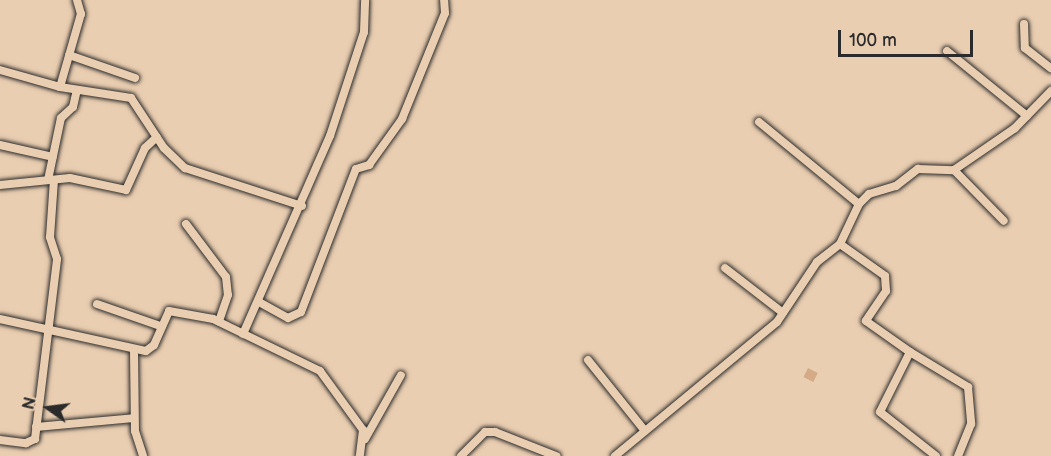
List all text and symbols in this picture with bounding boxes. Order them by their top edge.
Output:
scale bar [841,18,976,56]
text: 100 m [849,30,897,51]
north arrow [18,378,78,438]
text: N [19,395,41,412]

